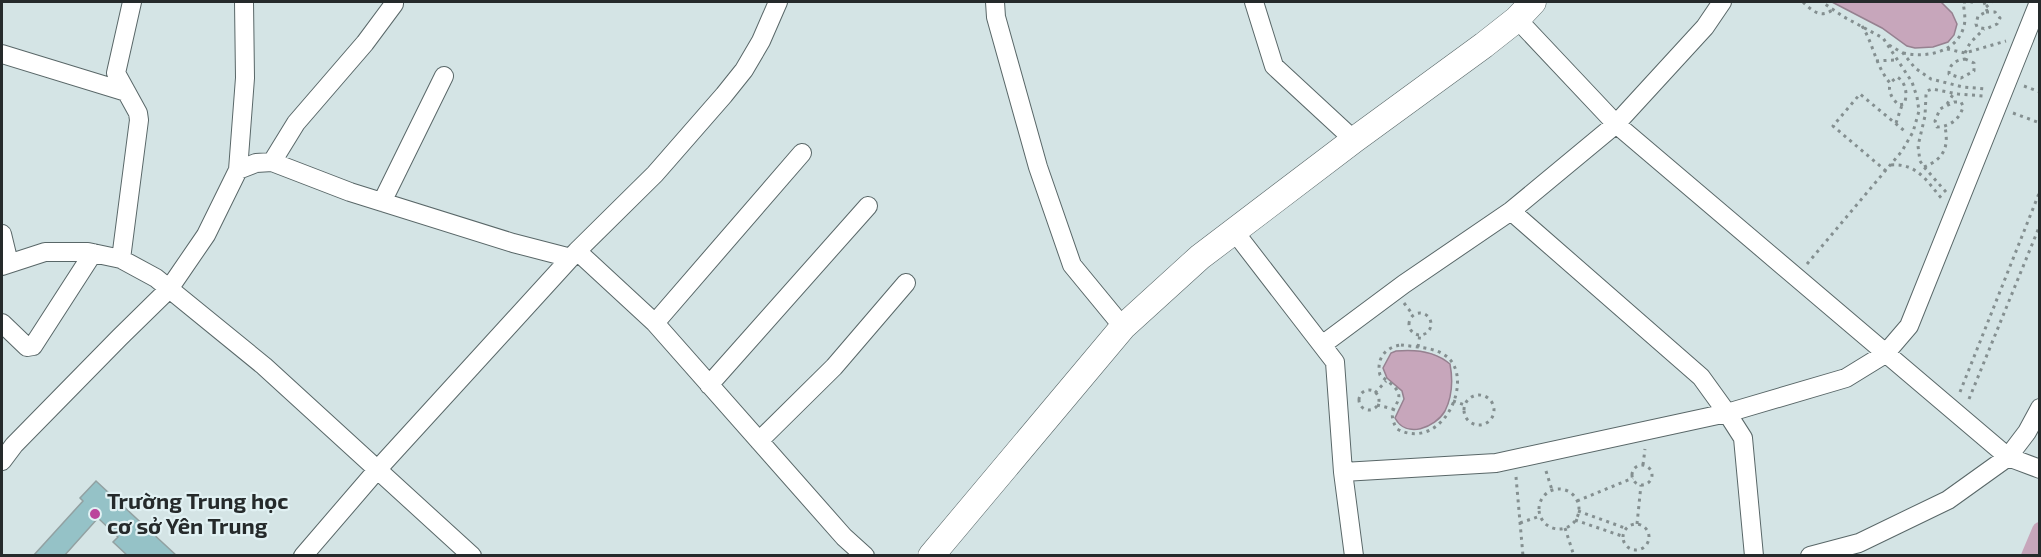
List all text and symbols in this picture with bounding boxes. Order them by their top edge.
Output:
place label: Trường Trung học cơ sở Yên Trung [107,487,288,538]
marker: Trường Trung học cơ sở Yên Trung [88,507,102,521]

